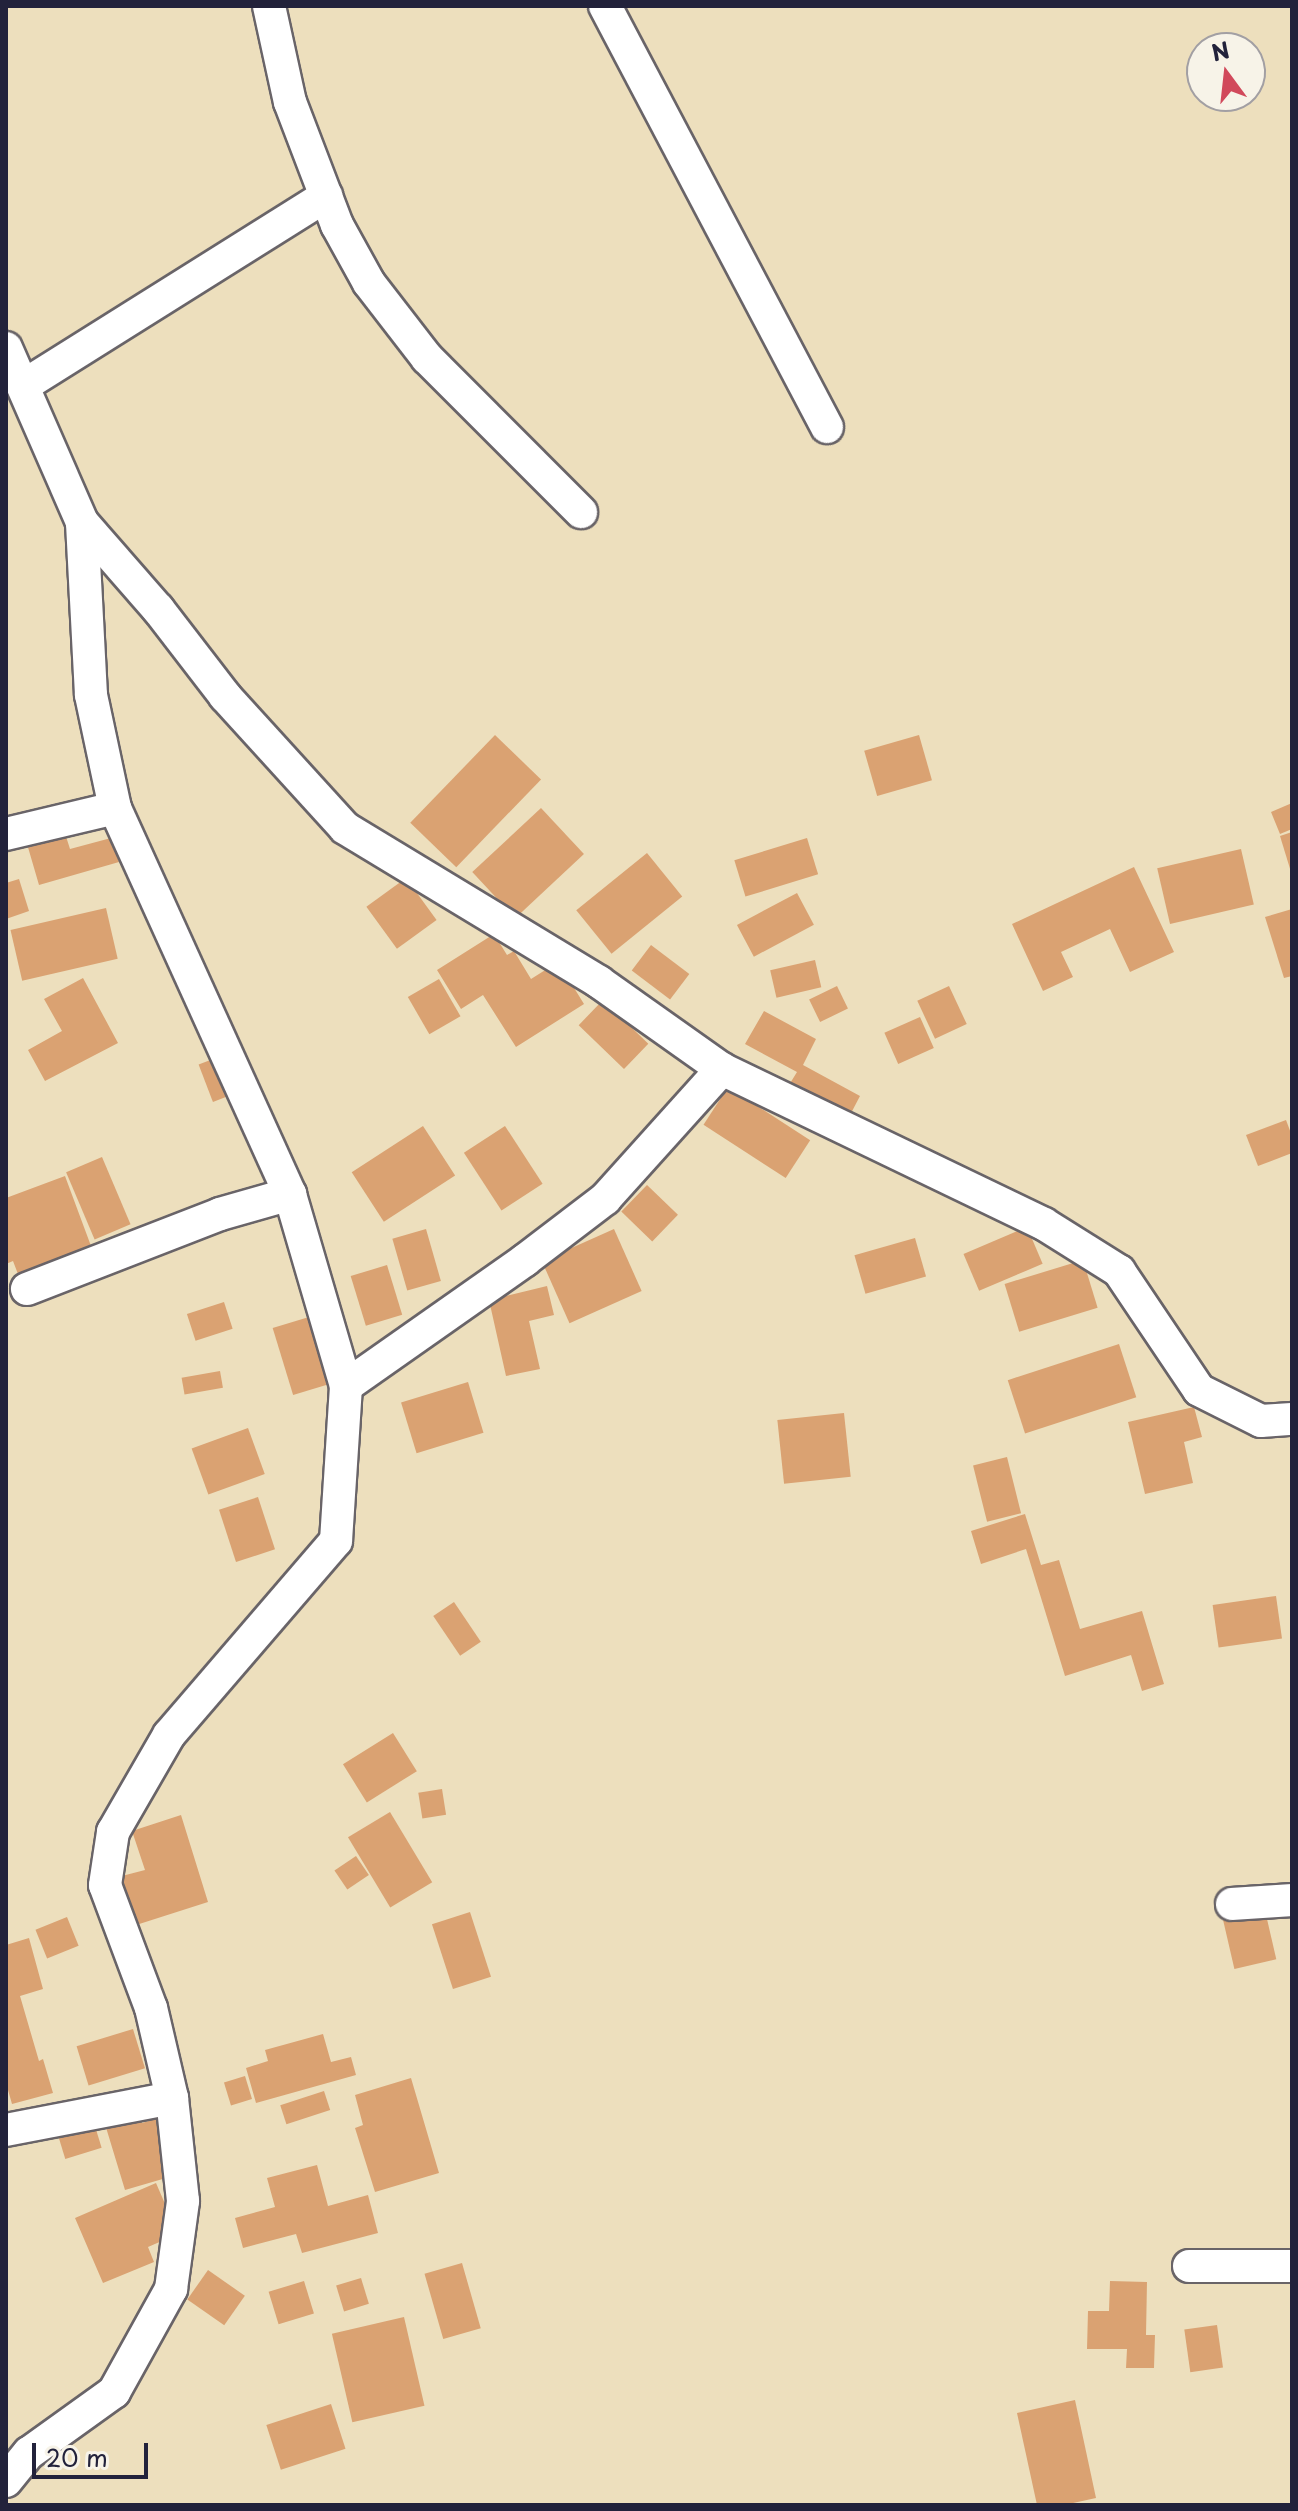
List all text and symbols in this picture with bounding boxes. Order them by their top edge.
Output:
north arrow [1186,32,1266,112]
text: N [1207,32,1233,68]
scale bar [36,2427,152,2477]
text: 20 m [46,2439,108,2475]

